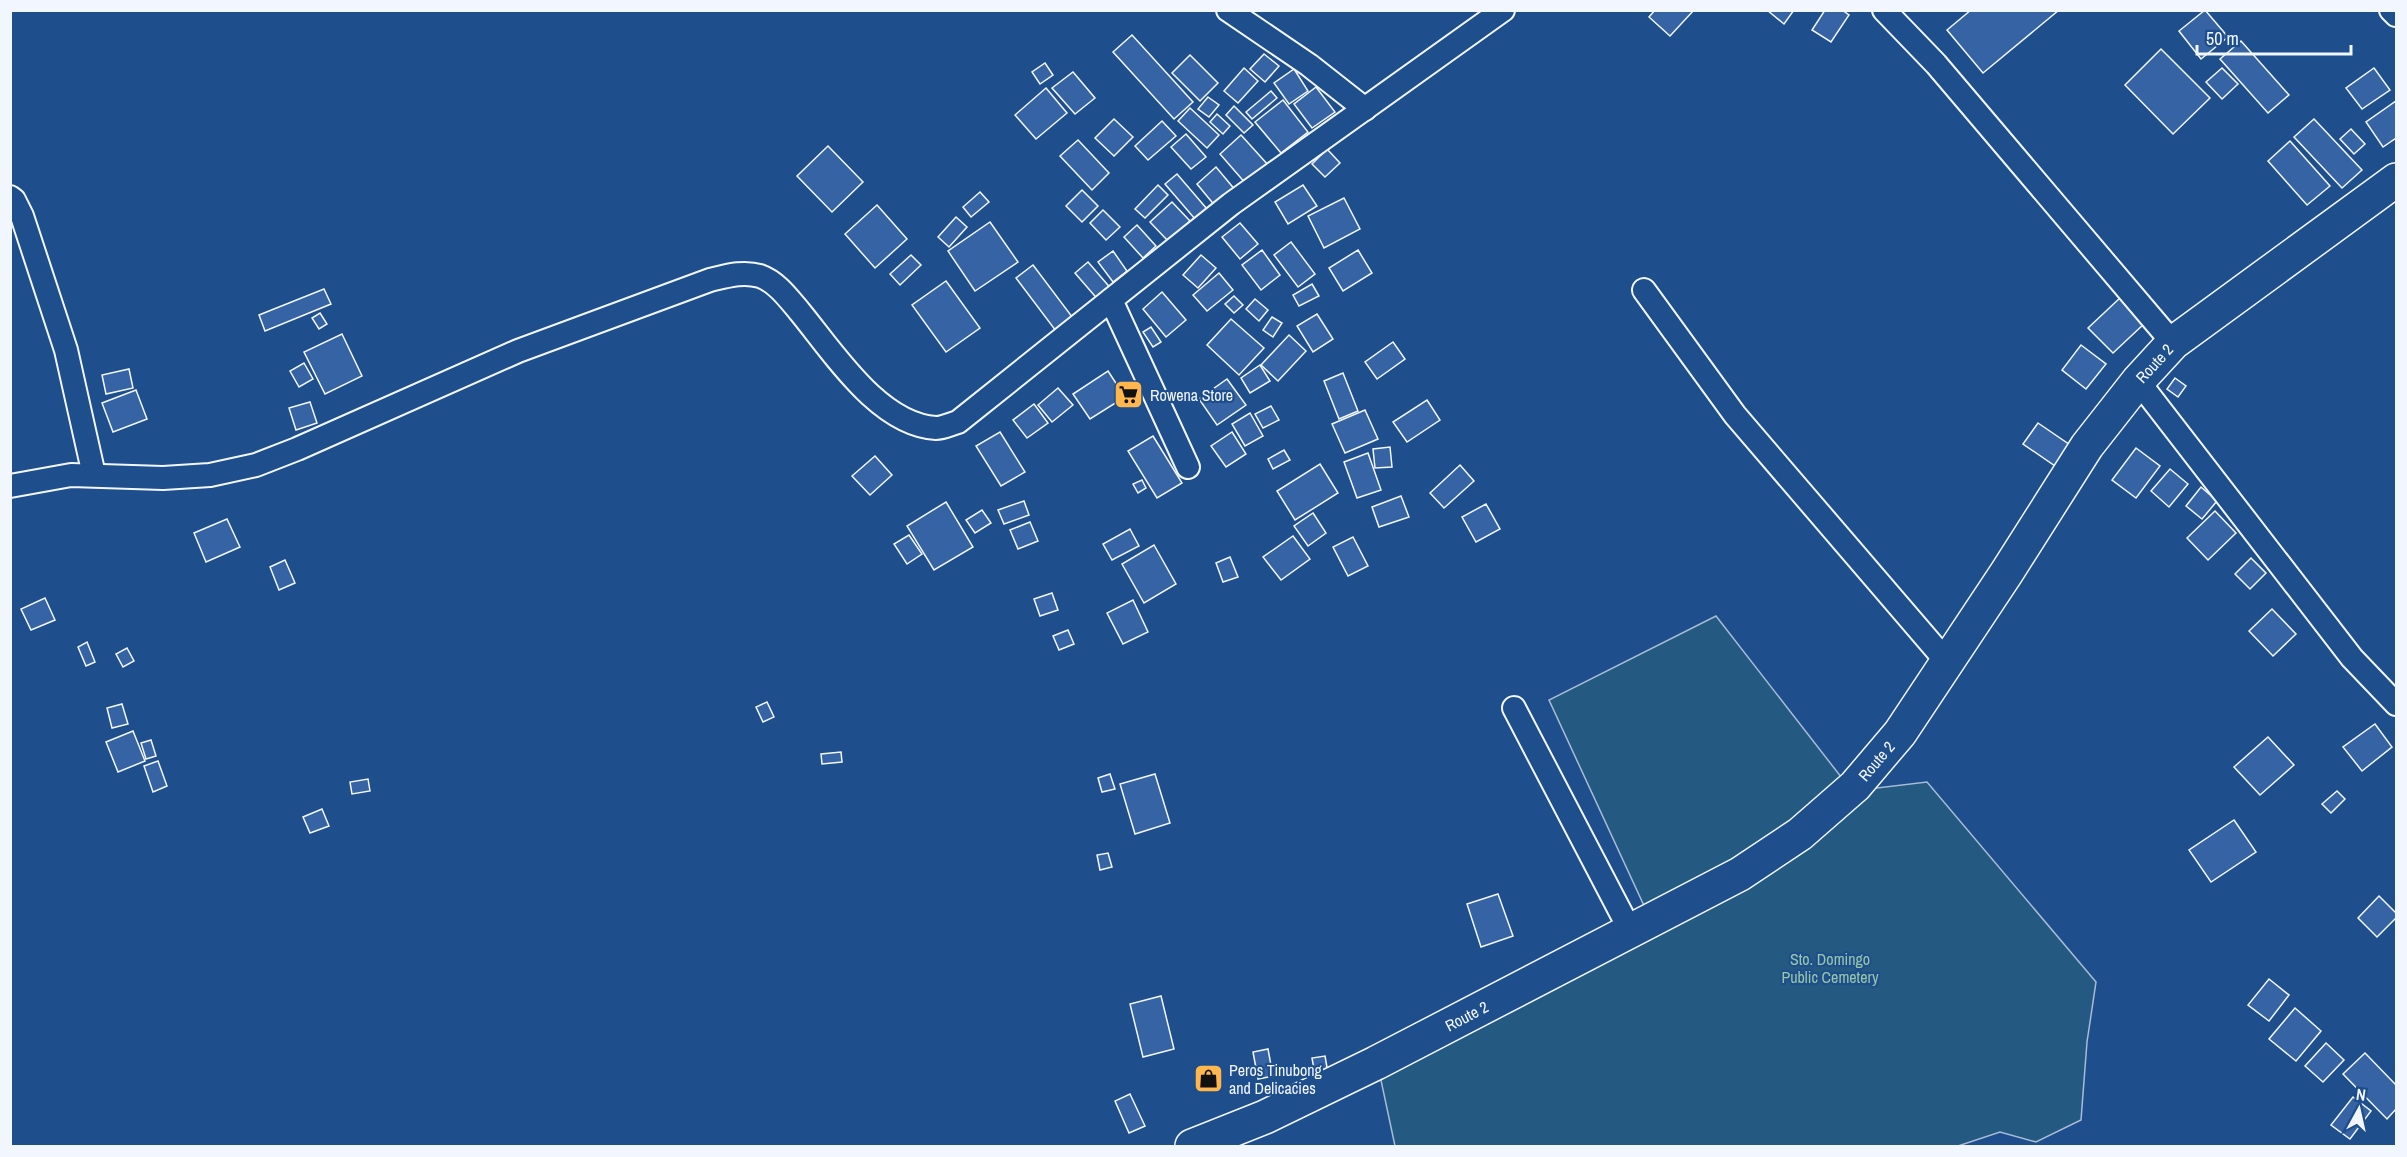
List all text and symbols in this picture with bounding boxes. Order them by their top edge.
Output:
scale bar [2197,18,2352,56]
text: 50 m [2206,26,2239,51]
street label: Route 2 [2131,339,2178,388]
supermarket icon: Rowena Store [1113,379,1145,411]
place label: Rowena Store [1150,384,1233,406]
street label: Route 2 [1853,736,1899,786]
park label: Sto. Domingo Public Cemetery [1782,948,1879,988]
street label: Route 2 [1441,996,1492,1036]
place label: Peros Tinubong and Delicacies [1229,1059,1323,1099]
shop icon: Peros Tinubong and Delicacies [1192,1063,1224,1095]
north arrow [2329,1079,2389,1139]
text: N [2355,1083,2367,1106]

